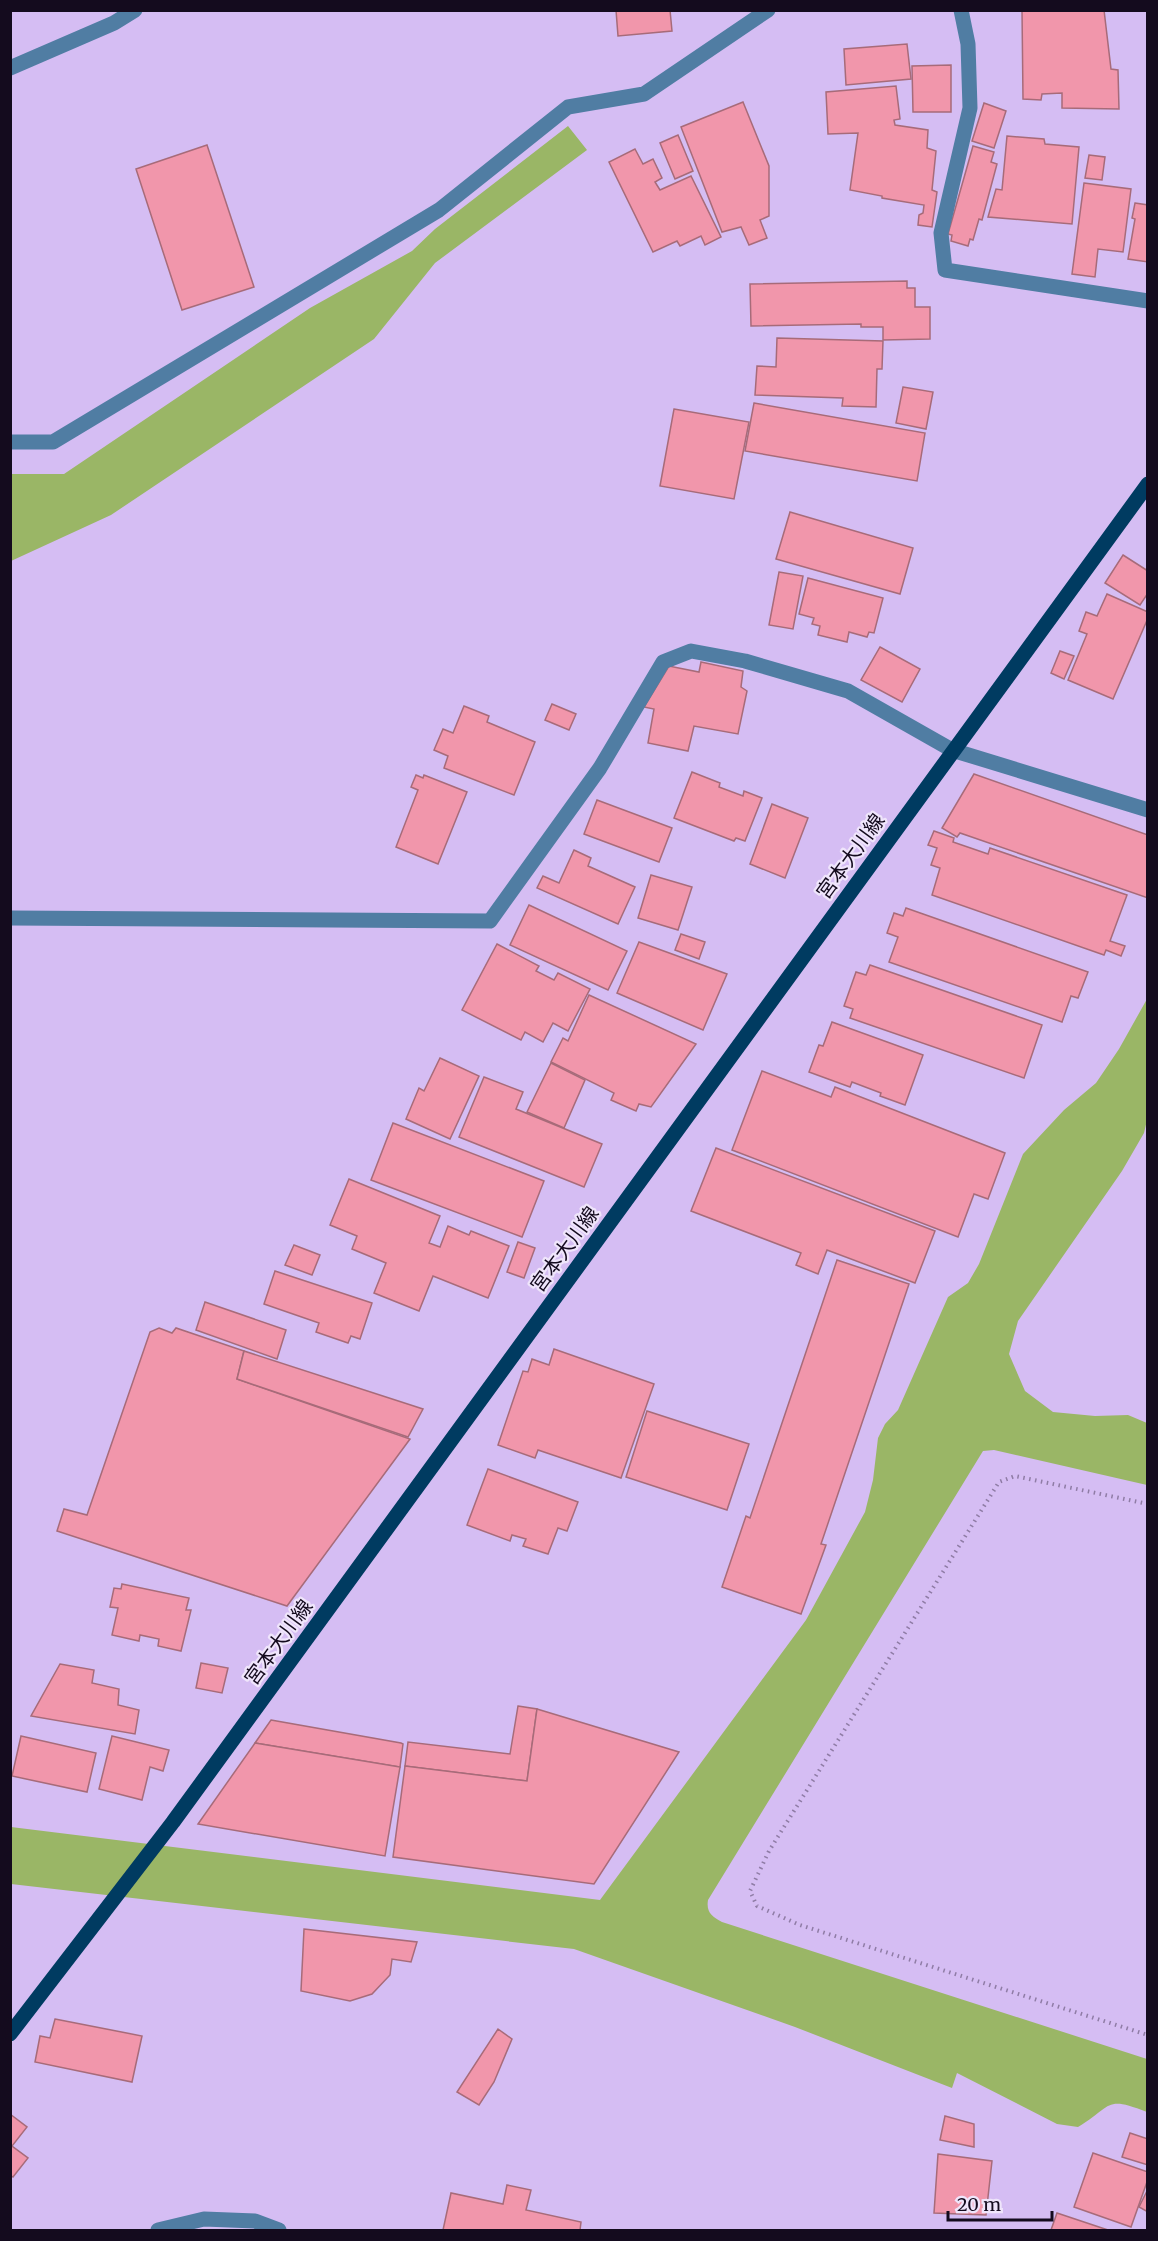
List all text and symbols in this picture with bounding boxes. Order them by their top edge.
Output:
street label: 宮本大川線 [810,808,890,904]
street label: 宮本大川線 [524,1201,604,1297]
street label: 宮本大川線 [238,1594,318,1690]
scale bar [948,2184,1052,2222]
text: 20 m [957,2193,1001,2216]

